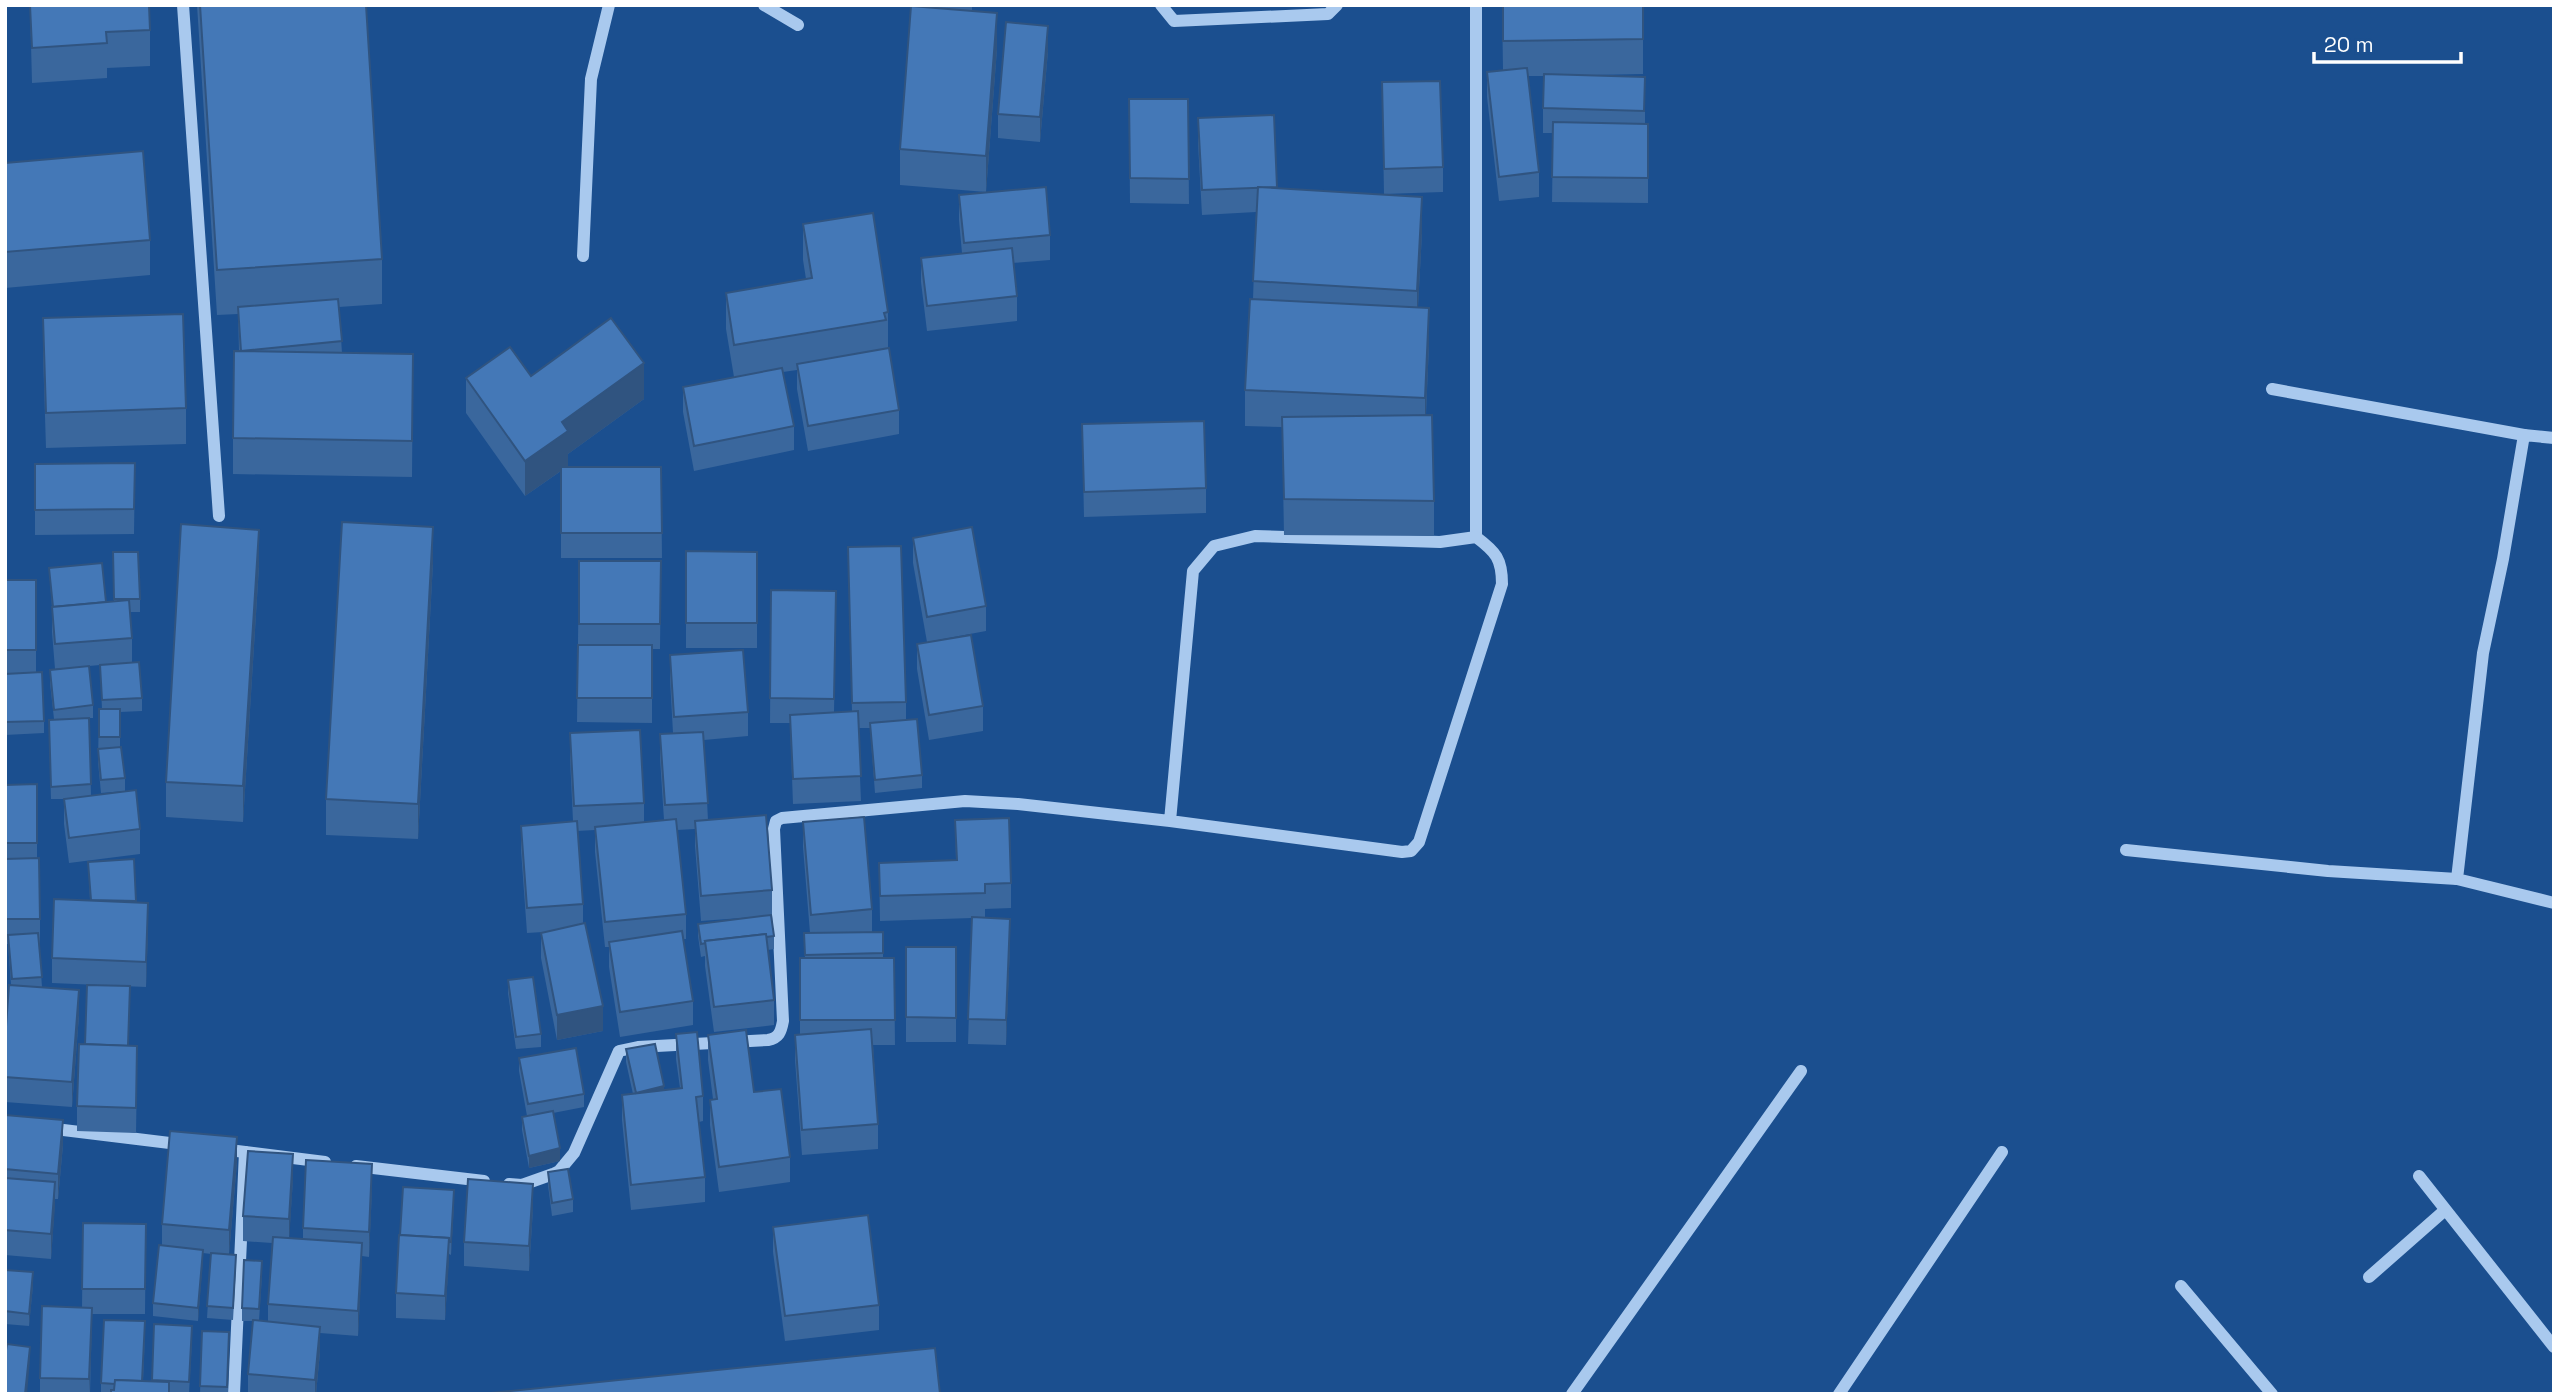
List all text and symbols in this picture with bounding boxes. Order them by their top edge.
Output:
scale bar [2314,21,2461,65]
text: 20 m [2324,31,2374,58]

